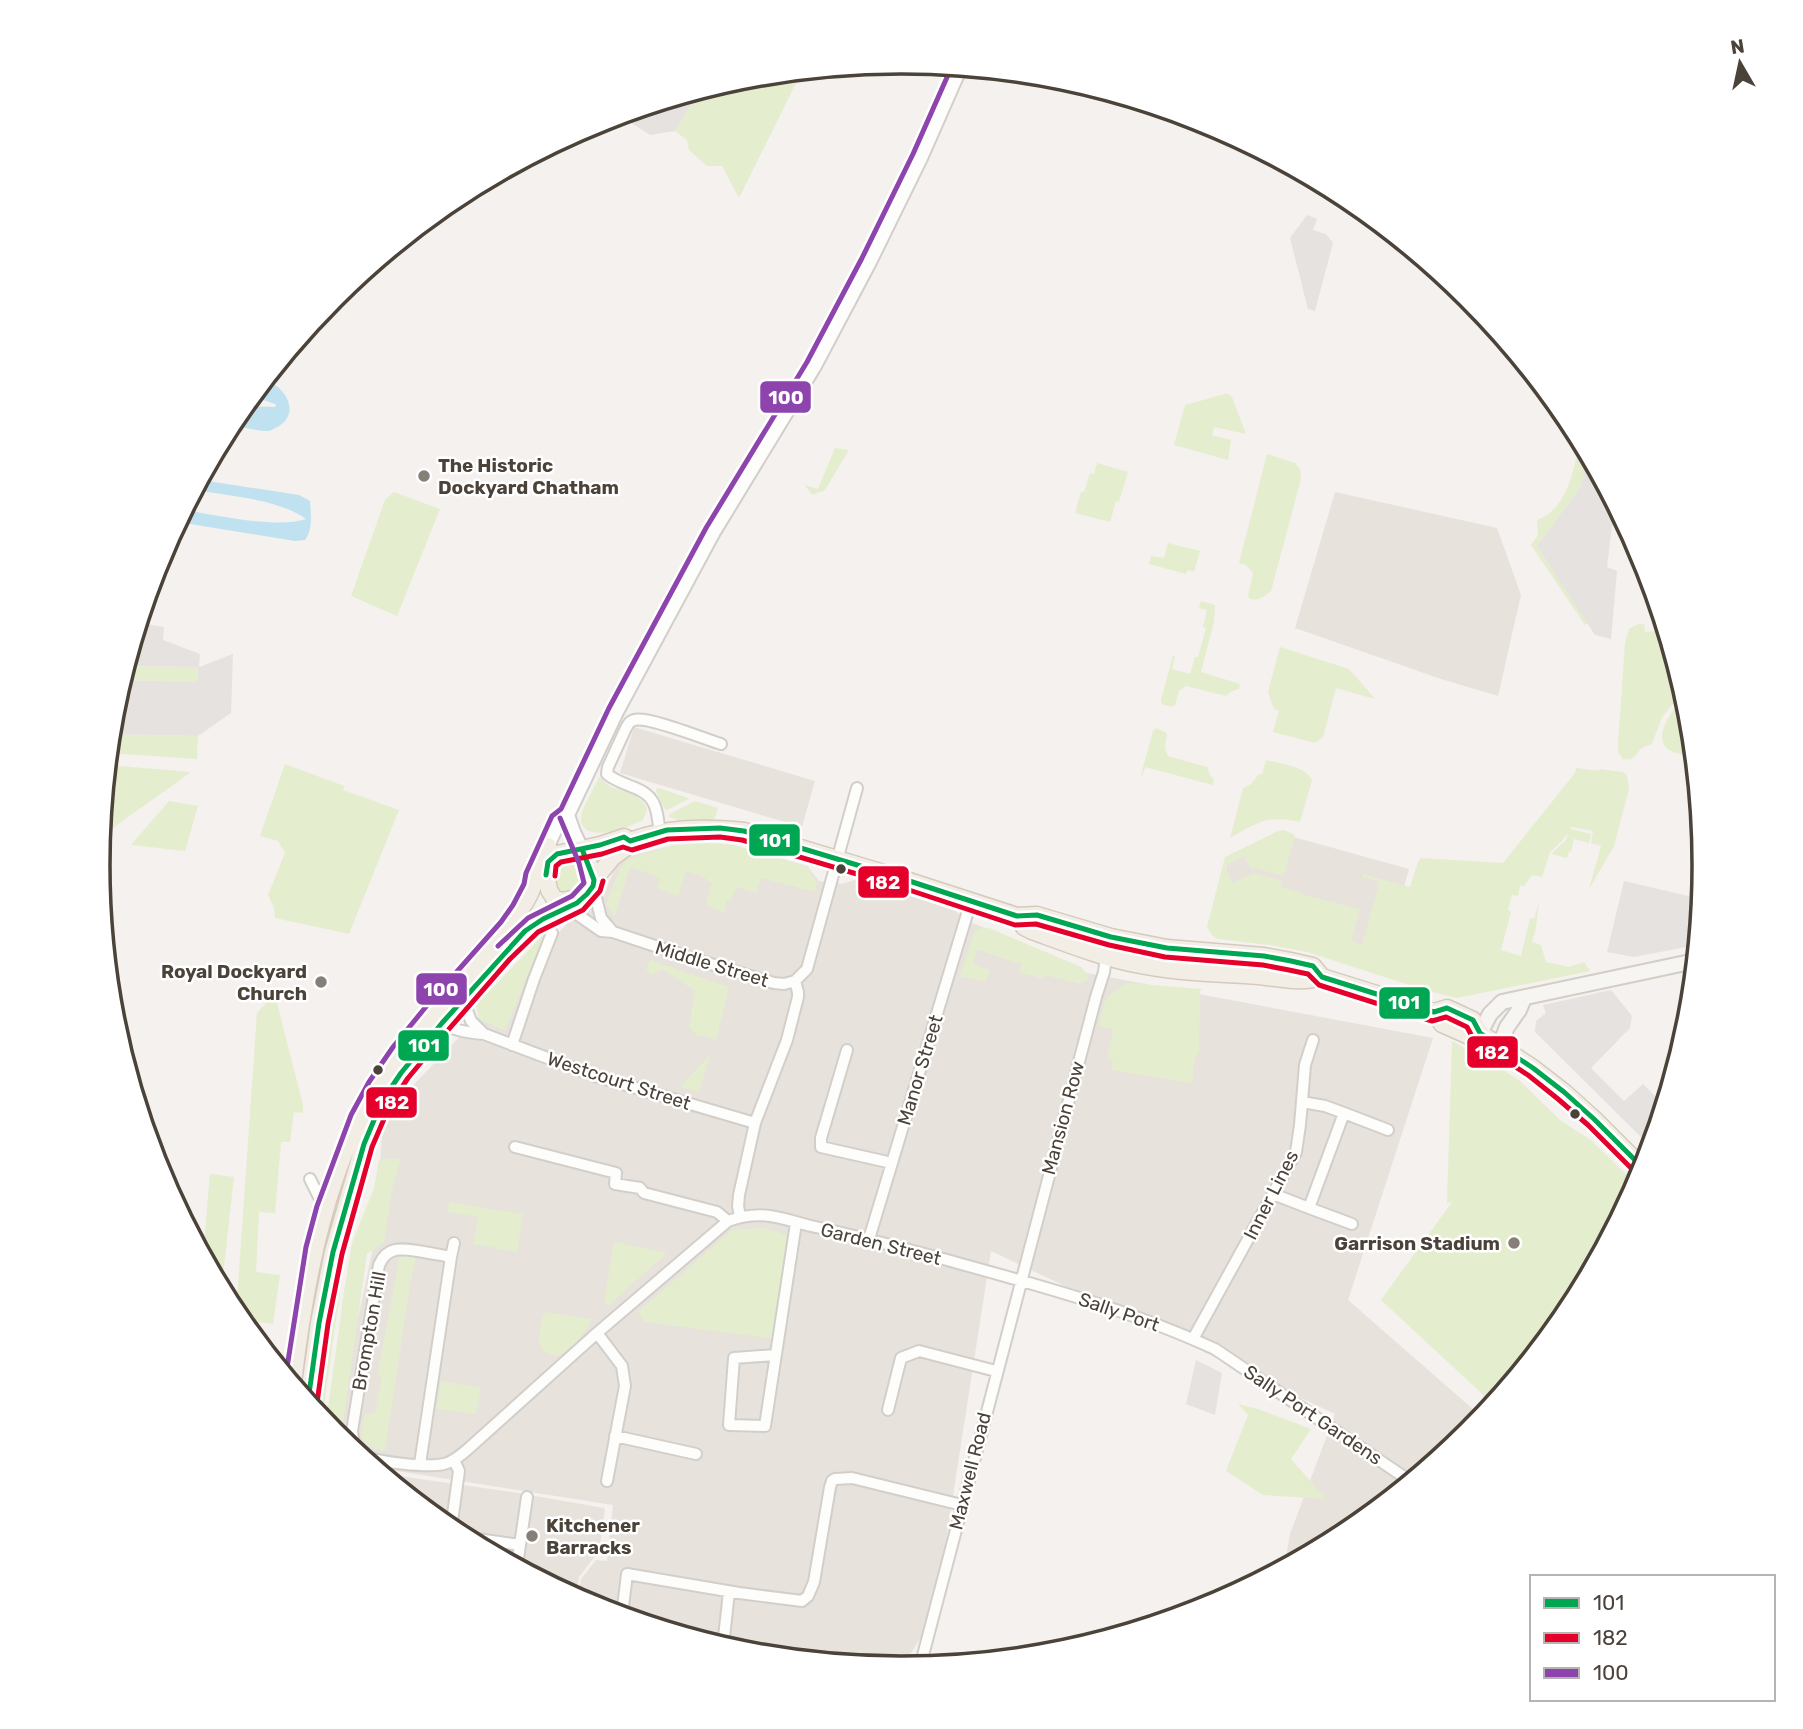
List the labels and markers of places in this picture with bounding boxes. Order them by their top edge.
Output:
place label: The Historic Dockyard Chatham [438,454,619,499]
marker: The Historic Dockyard Chatham [416,468,432,484]
unlabelled marker [834,862,848,876]
place label: Royal Dockyard Church [161,960,307,1005]
marker: Royal Dockyard Church [313,974,329,990]
unlabelled marker [371,1063,385,1077]
unlabelled marker [1568,1107,1582,1121]
place label: Garrison Stadium [1334,1232,1500,1255]
marker: Garrison Stadium [1506,1235,1522,1251]
place label: Kitchener Barracks [546,1514,640,1559]
marker: Kitchener Barracks [524,1528,540,1544]

